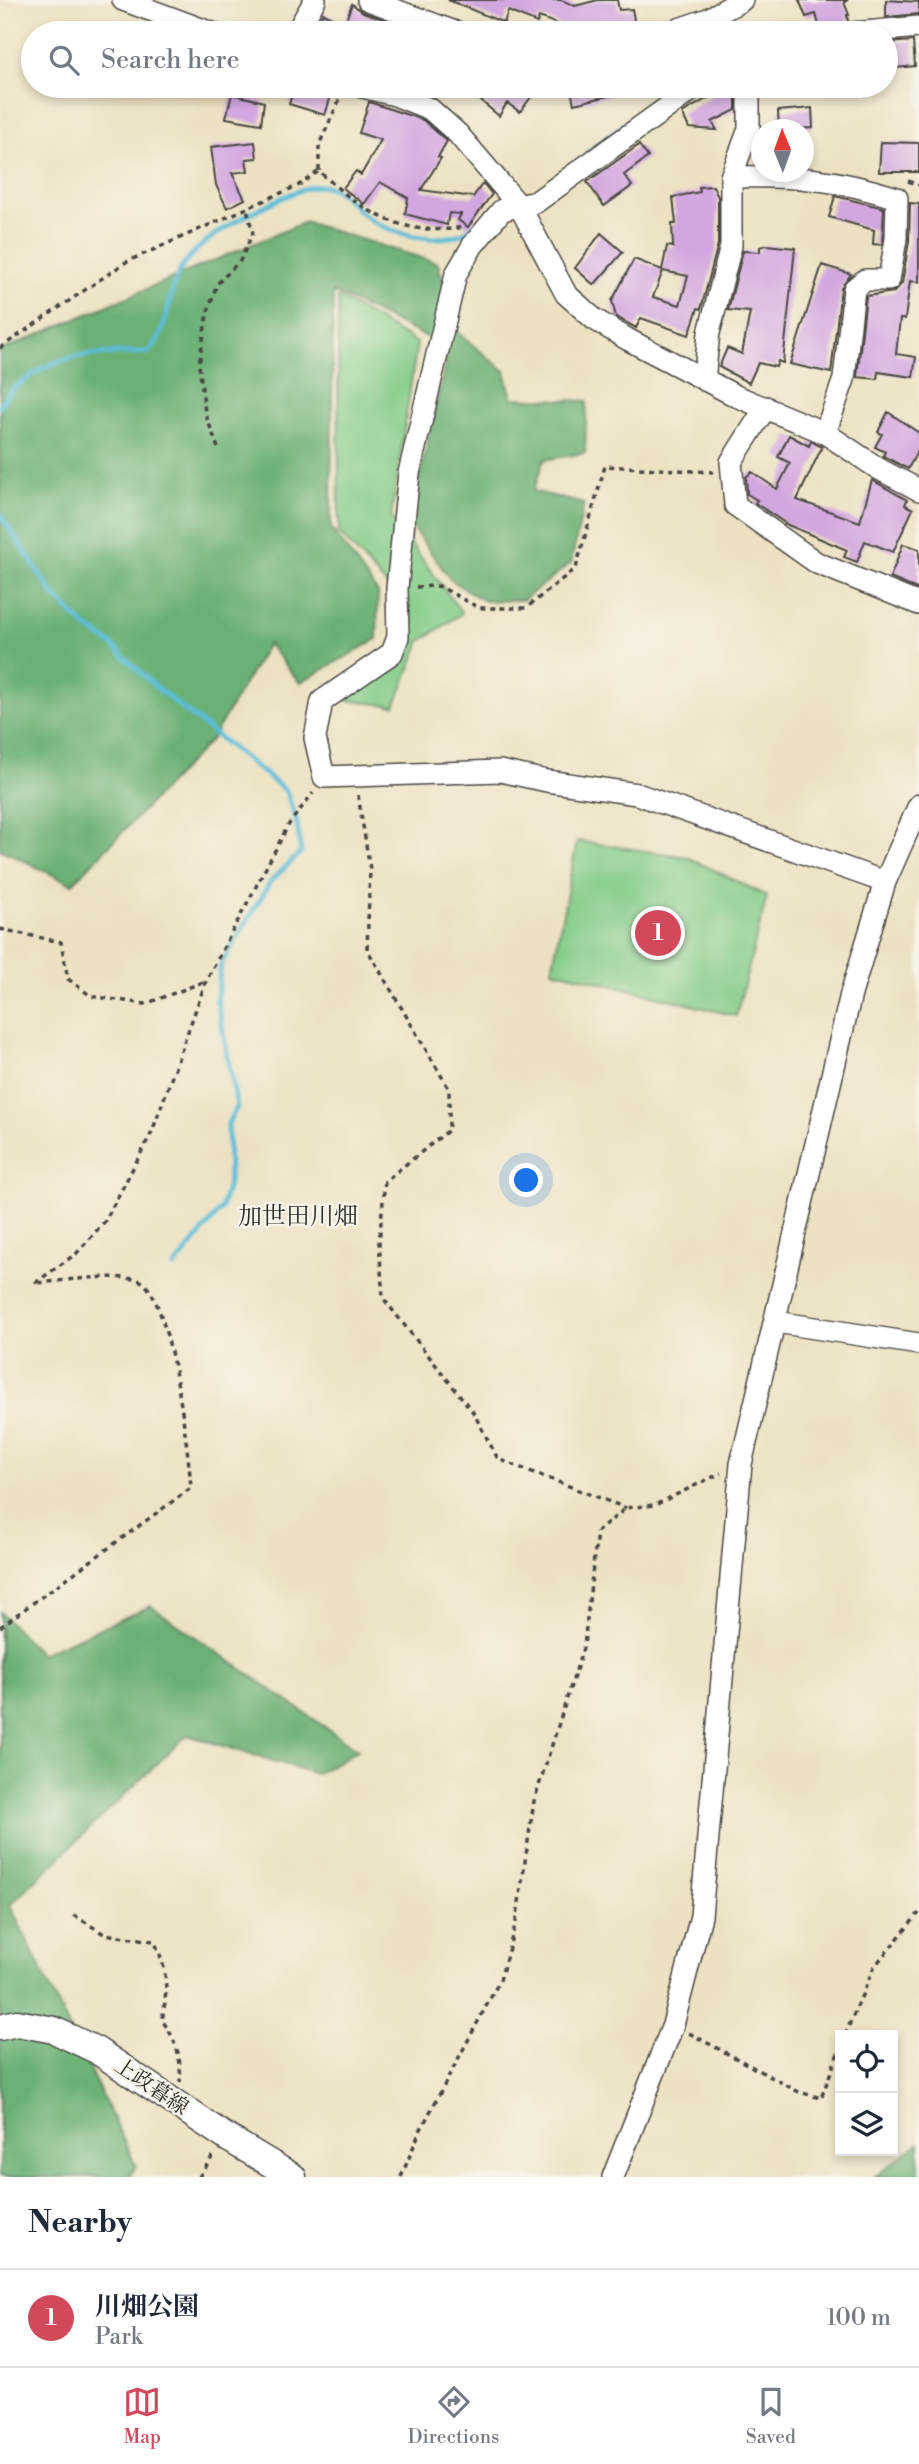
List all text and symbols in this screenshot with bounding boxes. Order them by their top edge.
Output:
search box [21,21,898,98]
icon: search [45,41,83,79]
text: Search here [101,44,240,76]
north arrow [751,119,814,182]
pin: 1 [635,907,681,959]
your location [509,1163,543,1197]
district label: 加世田川畑 [238,1202,358,1232]
map controls [835,2030,898,2156]
button: locate [835,2030,898,2093]
street label: 上政暮線 [109,2053,193,2121]
button: layers [835,2093,898,2156]
text: Nearby [28,2204,132,2242]
text: 川畑公園 [95,2291,199,2323]
text: 1 [45,2304,57,2332]
text: 100 m [826,2304,891,2332]
text: Park [95,2323,143,2351]
tab: Map [123,2383,161,2449]
tab: Directions [408,2383,499,2449]
tab: Saved [746,2383,796,2449]

